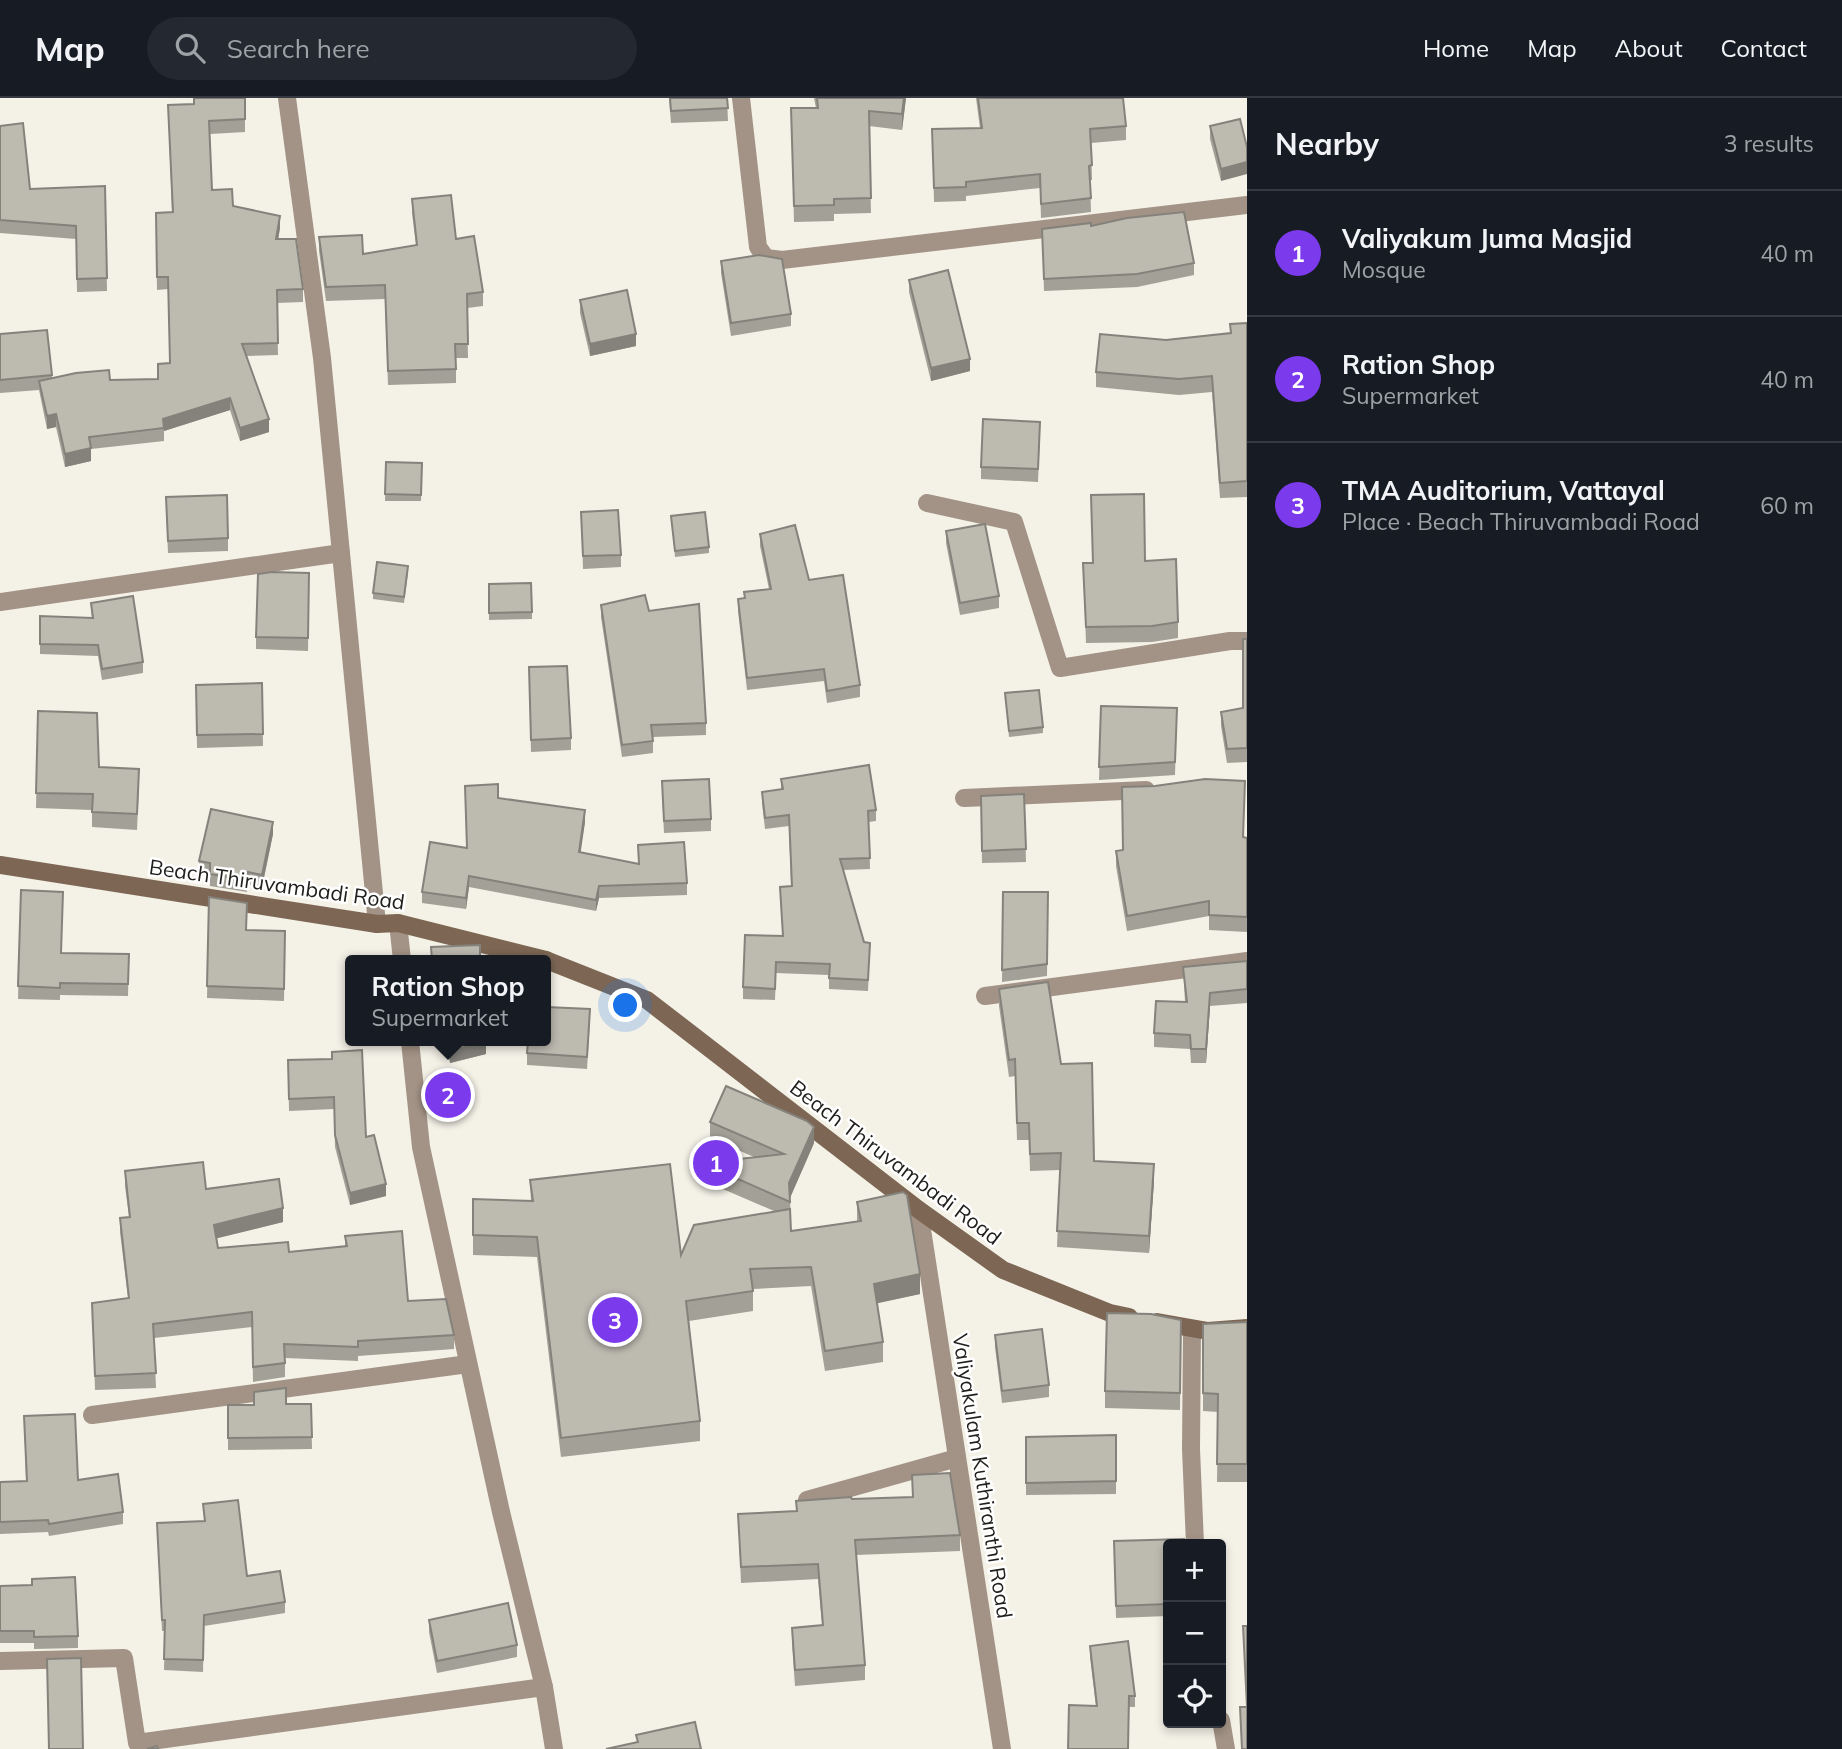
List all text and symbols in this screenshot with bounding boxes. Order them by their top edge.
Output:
search box [147,17,637,80]
text: Map [35,28,105,69]
icon: search [171,29,209,67]
text: Search here [227,32,370,65]
text: Home [1423,33,1489,63]
text: Map [1527,33,1577,63]
text: About [1615,33,1683,63]
text: Contact [1721,33,1807,63]
text: Nearby [1275,125,1379,163]
text: 3 results [1724,129,1814,158]
text: Valiyakum Juma Masjid [1342,222,1632,255]
text: 1 [1291,239,1305,268]
text: 40 m [1760,239,1814,268]
text: Mosque [1342,255,1426,284]
text: Ration Shop [1342,348,1495,381]
text: 2 [1291,365,1305,394]
text: 40 m [1760,365,1814,394]
text: Supermarket [1342,381,1479,410]
text: TMA Auditorium, Vattayal [1342,474,1665,507]
text: 3 [1291,491,1305,520]
text: 60 m [1760,491,1814,520]
text: Place · Beach Thiruvambadi Road [1342,507,1700,536]
street label: Beach Thiruvambadi Road [147,853,407,915]
popup [345,955,551,1046]
text: Ration Shop [371,970,525,1003]
your location [608,988,642,1022]
text: Supermarket [371,1003,508,1032]
pin: 2 [425,1069,471,1121]
street label: Beach Thiruvambadi Road [785,1074,1007,1250]
pin: 1 [693,1137,739,1189]
pin: 3 [592,1294,638,1346]
street label: Valiyakulam Kuthiranthi Road [948,1332,1018,1620]
map controls [1163,1539,1226,1728]
button: + [1163,1539,1226,1602]
button: − [1163,1602,1226,1665]
button: locate [1163,1665,1226,1728]

